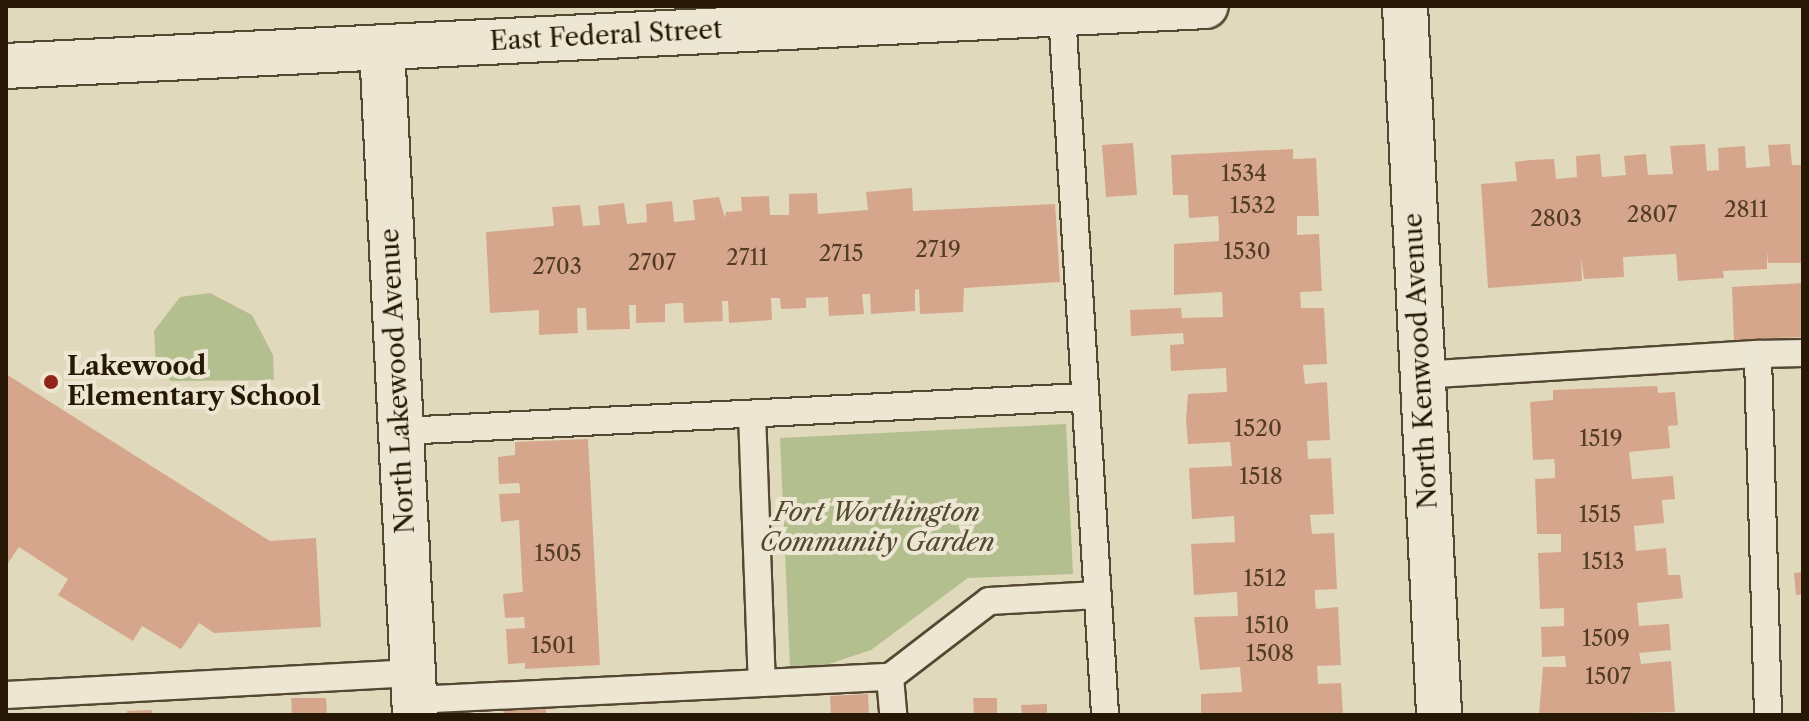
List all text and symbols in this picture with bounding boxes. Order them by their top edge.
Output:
street label: East Federal Street [489,14,723,58]
house number: 1534 [1221,161,1267,187]
house number: 1532 [1230,193,1276,219]
house number: 2811 [1724,197,1768,223]
house number: 2807 [1627,202,1677,228]
house number: 2803 [1530,206,1582,232]
street label: North Kenwood Avenue [1398,212,1444,510]
street label: North Lakewood Avenue [374,227,422,535]
house number: 2719 [915,237,961,263]
house number: 1530 [1223,239,1271,265]
house number: 2715 [819,241,863,267]
house number: 2711 [726,245,768,271]
house number: 2707 [628,250,676,276]
house number: 2703 [532,254,582,280]
place label: Lakewood Elementary School [67,351,321,412]
marker: Lakewood Elementary School [42,373,60,391]
house number: 1520 [1234,416,1282,442]
house number: 1519 [1579,426,1623,452]
house number: 1518 [1239,464,1283,490]
park label: Fort Worthington Community Garden [759,497,995,558]
house number: 1515 [1579,502,1621,528]
house number: 1505 [534,541,582,567]
house number: 1513 [1582,549,1624,575]
house number: 1512 [1243,566,1287,592]
house number: 1510 [1245,613,1289,639]
house number: 1509 [1582,626,1630,652]
house number: 1501 [531,633,575,659]
house number: 1508 [1246,641,1294,667]
house number: 1507 [1585,664,1631,690]

